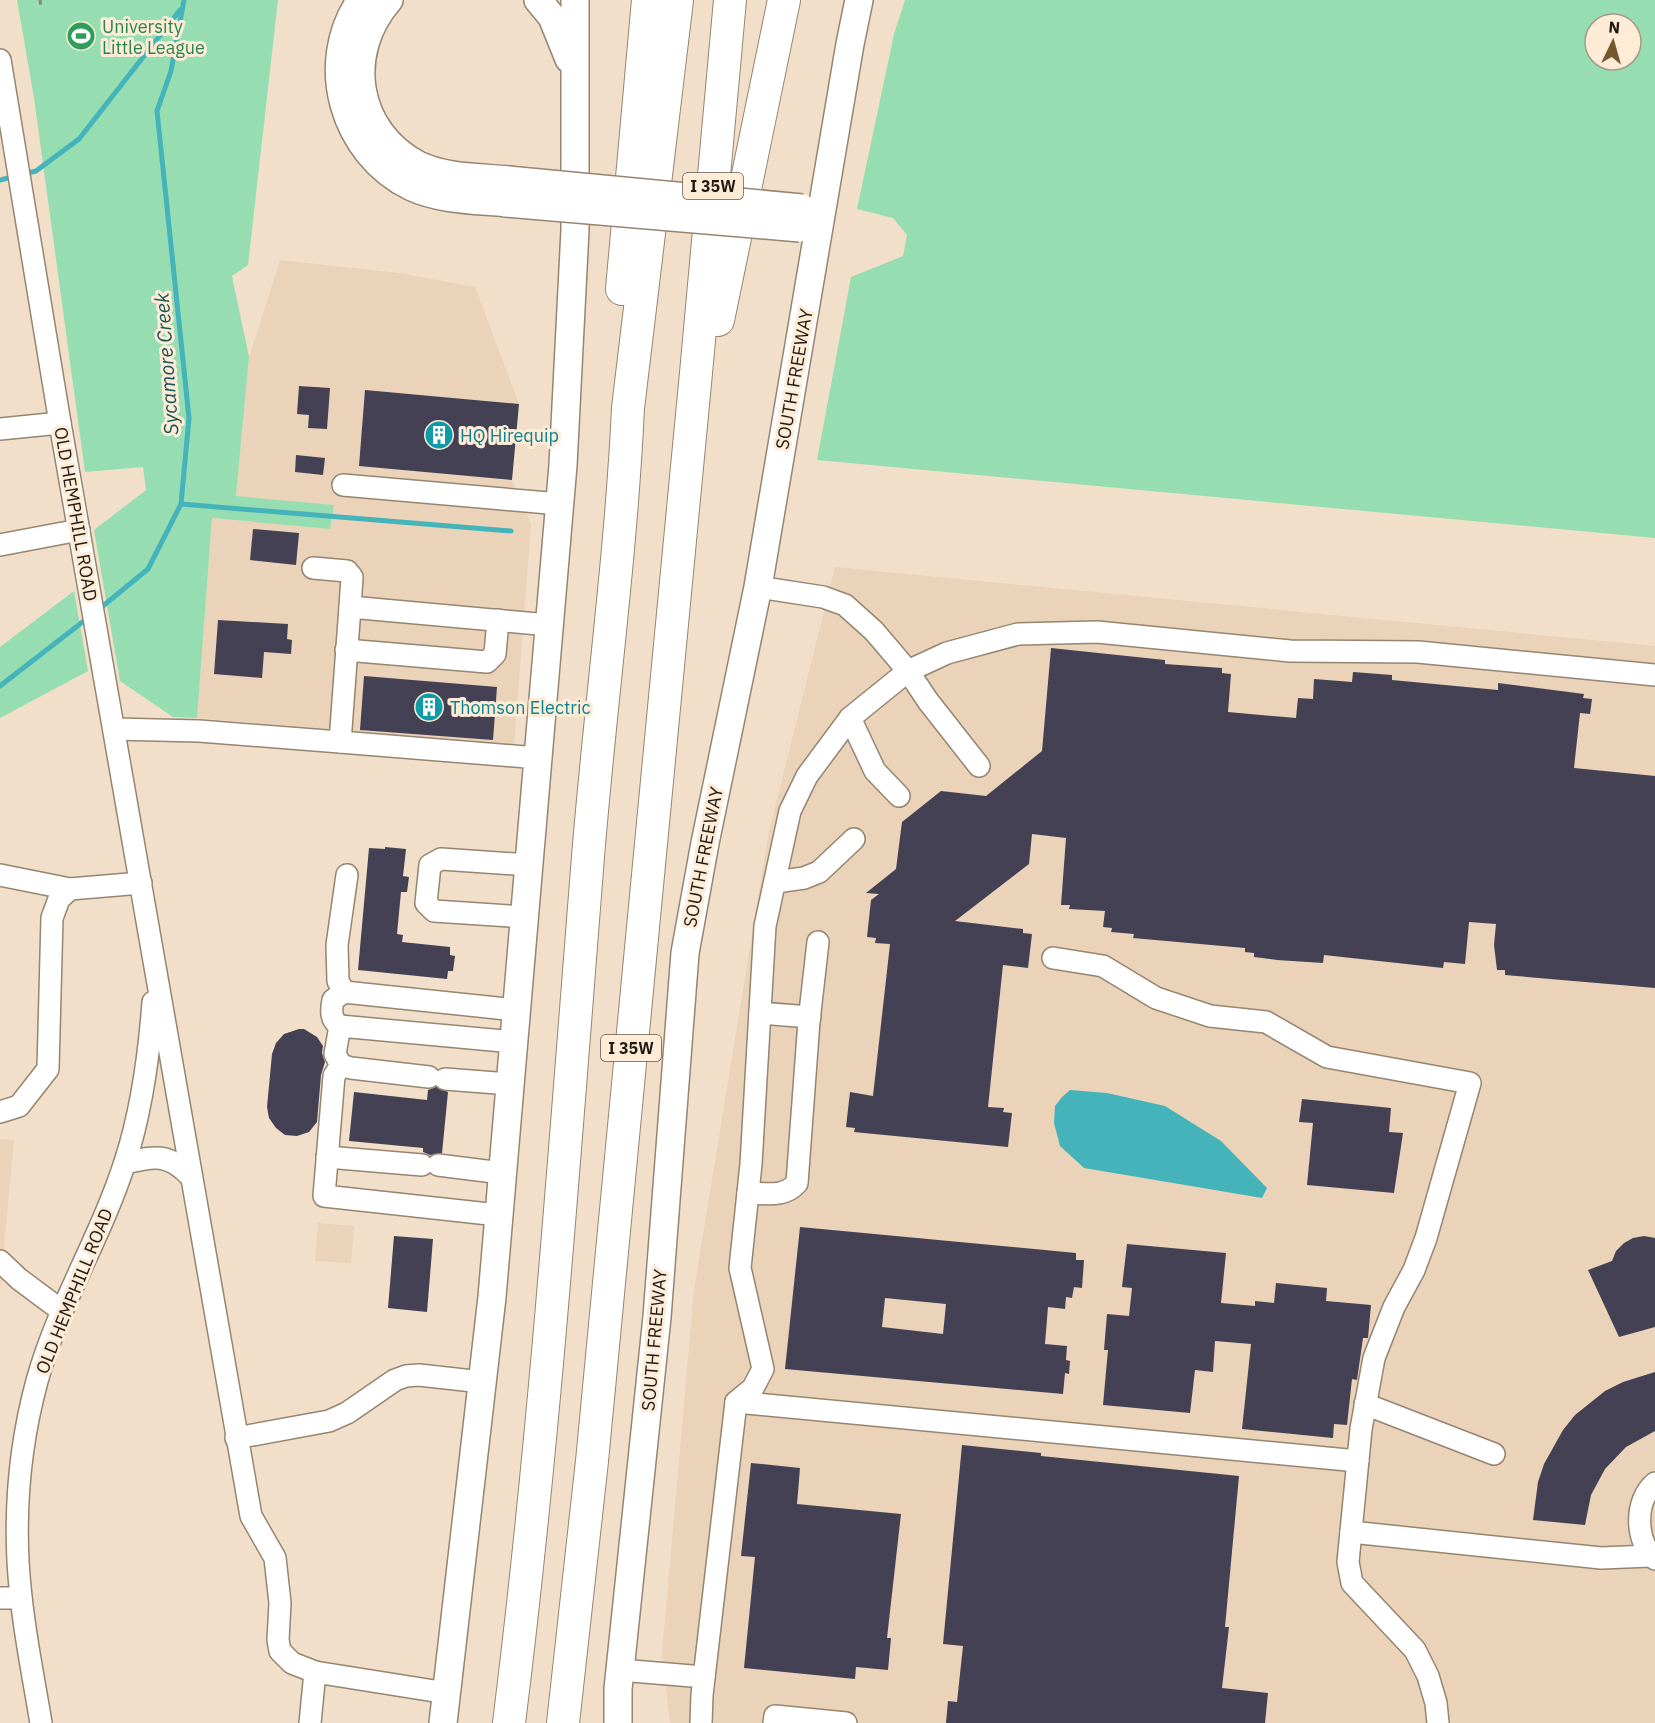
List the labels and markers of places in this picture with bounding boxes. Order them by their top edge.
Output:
place label: University Little League [102,15,205,59]
sports icon: University Little League [65,20,97,52]
building icon: HQ Hirequip [423,419,455,451]
place label: HQ Hirequip [460,424,559,447]
building icon: Thomson Electric [413,691,445,723]
place label: Thomson Electric [450,696,590,719]

